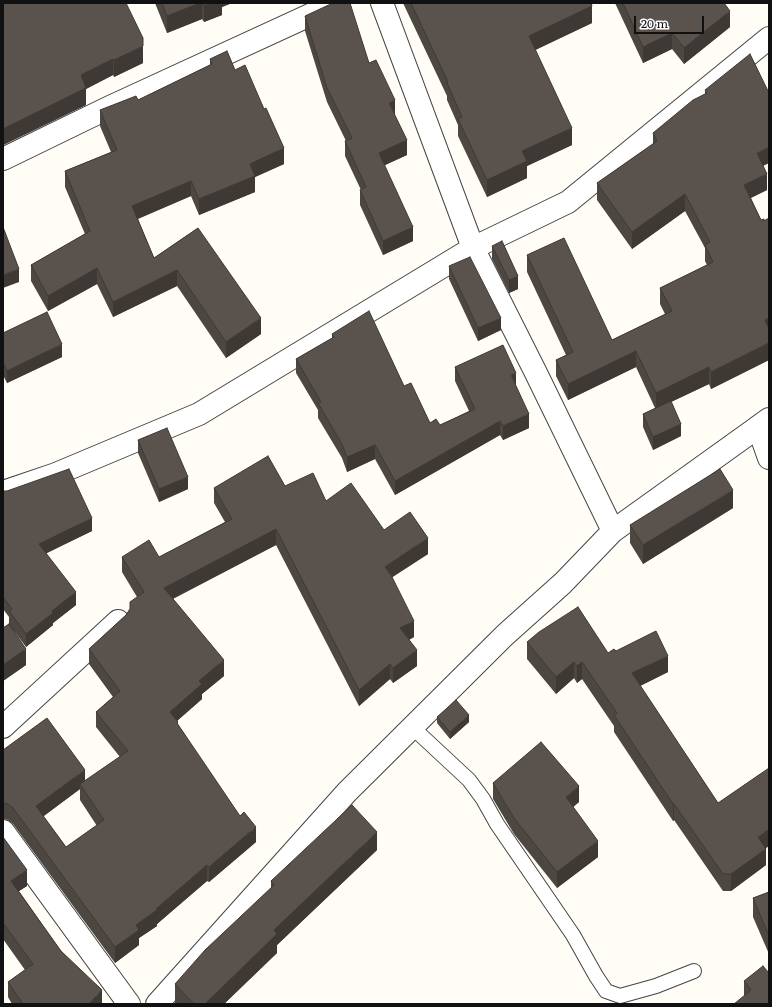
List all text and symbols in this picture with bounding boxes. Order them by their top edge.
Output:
scale bar [636,8,706,34]
text: 20 m [641,14,668,32]

